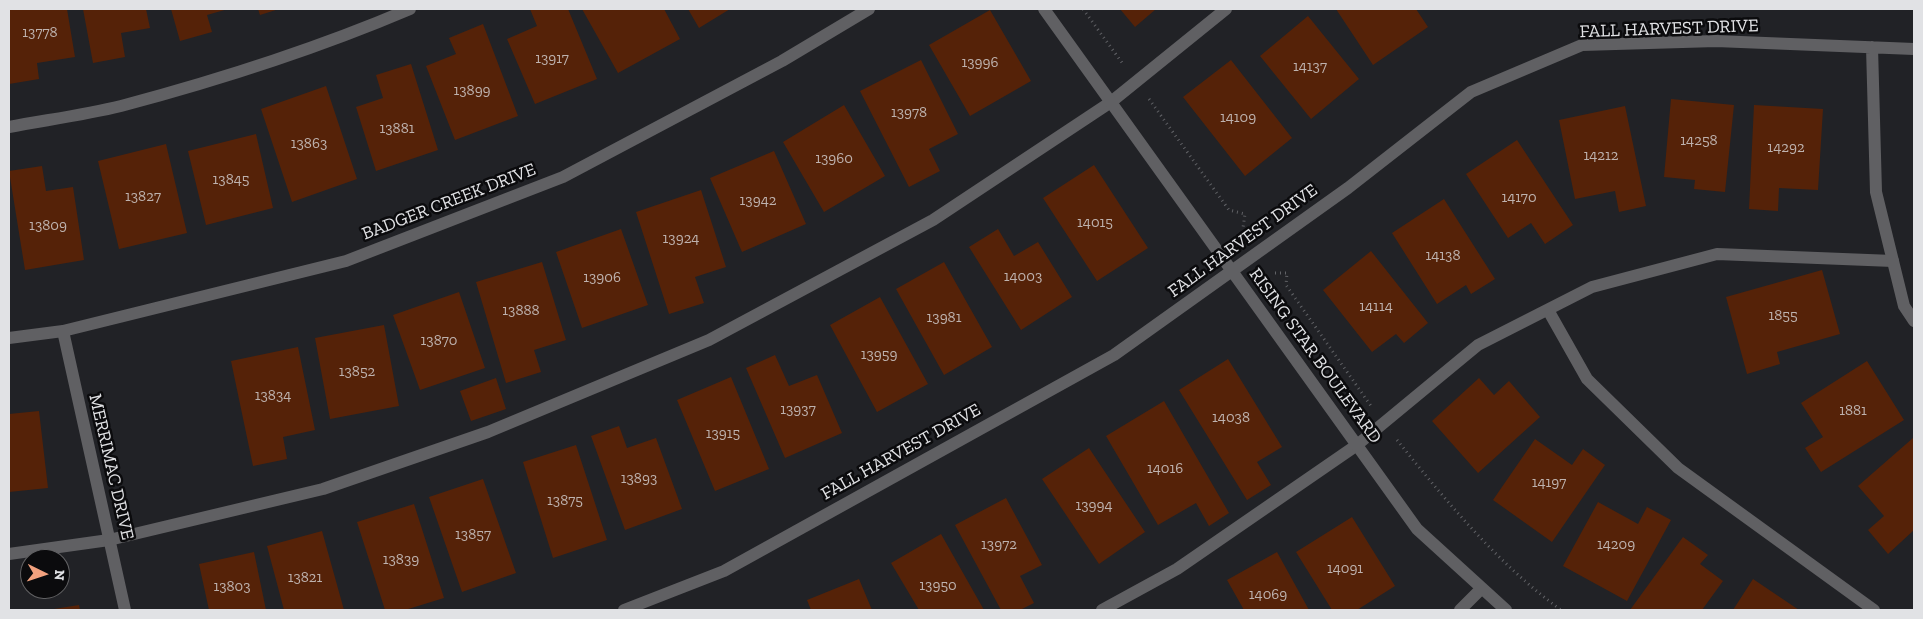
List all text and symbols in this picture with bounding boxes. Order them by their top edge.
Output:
street label: FALL HARVEST DRIVE [1579,15,1759,43]
house number: 13778 [22,24,58,42]
house number: 13917 [535,50,569,68]
house number: 13996 [961,54,999,72]
house number: 14137 [1293,58,1327,76]
house number: 13899 [453,82,491,100]
house number: 13978 [891,104,927,122]
house number: 14109 [1220,109,1256,127]
house number: 13881 [379,120,415,138]
house number: 14258 [1680,132,1718,150]
house number: 13863 [291,135,327,153]
house number: 14292 [1767,139,1805,157]
house number: 14212 [1583,147,1619,165]
house number: 13960 [815,150,853,168]
street label: BADGER CREEK DRIVE [359,159,539,245]
house number: 13845 [213,171,249,189]
street label: FALL HARVEST DRIVE [1164,180,1322,302]
house number: 13827 [125,188,161,206]
house number: 14170 [1501,189,1537,207]
house number: 13942 [740,192,776,210]
house number: 14015 [1077,214,1113,232]
house number: 13809 [29,217,67,235]
house number: 13924 [663,230,699,248]
house number: 14138 [1425,247,1461,265]
street label: RISING STAR BOULEVARD [1244,264,1386,448]
house number: 14003 [1004,268,1042,286]
house number: 13906 [583,269,621,287]
house number: 14114 [1359,298,1393,316]
house number: 13888 [502,302,540,320]
house number: 1855 [1768,307,1798,325]
house number: 13981 [927,309,961,327]
house number: 13870 [421,332,457,350]
house number: 13959 [861,346,897,364]
house number: 13852 [339,363,375,381]
house number: 13834 [255,387,291,405]
street label: MERRIMAC DRIVE [84,392,138,542]
street label: FALL HARVEST DRIVE [817,399,985,505]
house number: 13937 [780,401,816,419]
house number: 1881 [1839,402,1867,420]
house number: 14038 [1212,409,1250,427]
house number: 13915 [706,425,740,443]
house number: 14016 [1147,460,1183,478]
house number: 13893 [621,470,657,488]
house number: 14197 [1532,474,1566,492]
house number: 13875 [547,492,583,510]
house number: 13994 [1075,497,1113,515]
house number: 13857 [455,526,491,544]
house number: 13972 [981,536,1017,554]
house number: 14209 [1597,536,1635,554]
north arrow [20,549,70,599]
house number: 13839 [383,551,419,569]
house number: 14091 [1327,560,1363,578]
text: N [51,569,68,581]
house number: 13821 [288,569,322,587]
house number: 13950 [919,577,957,595]
house number: 13803 [213,578,251,596]
house number: 14069 [1249,586,1287,604]

